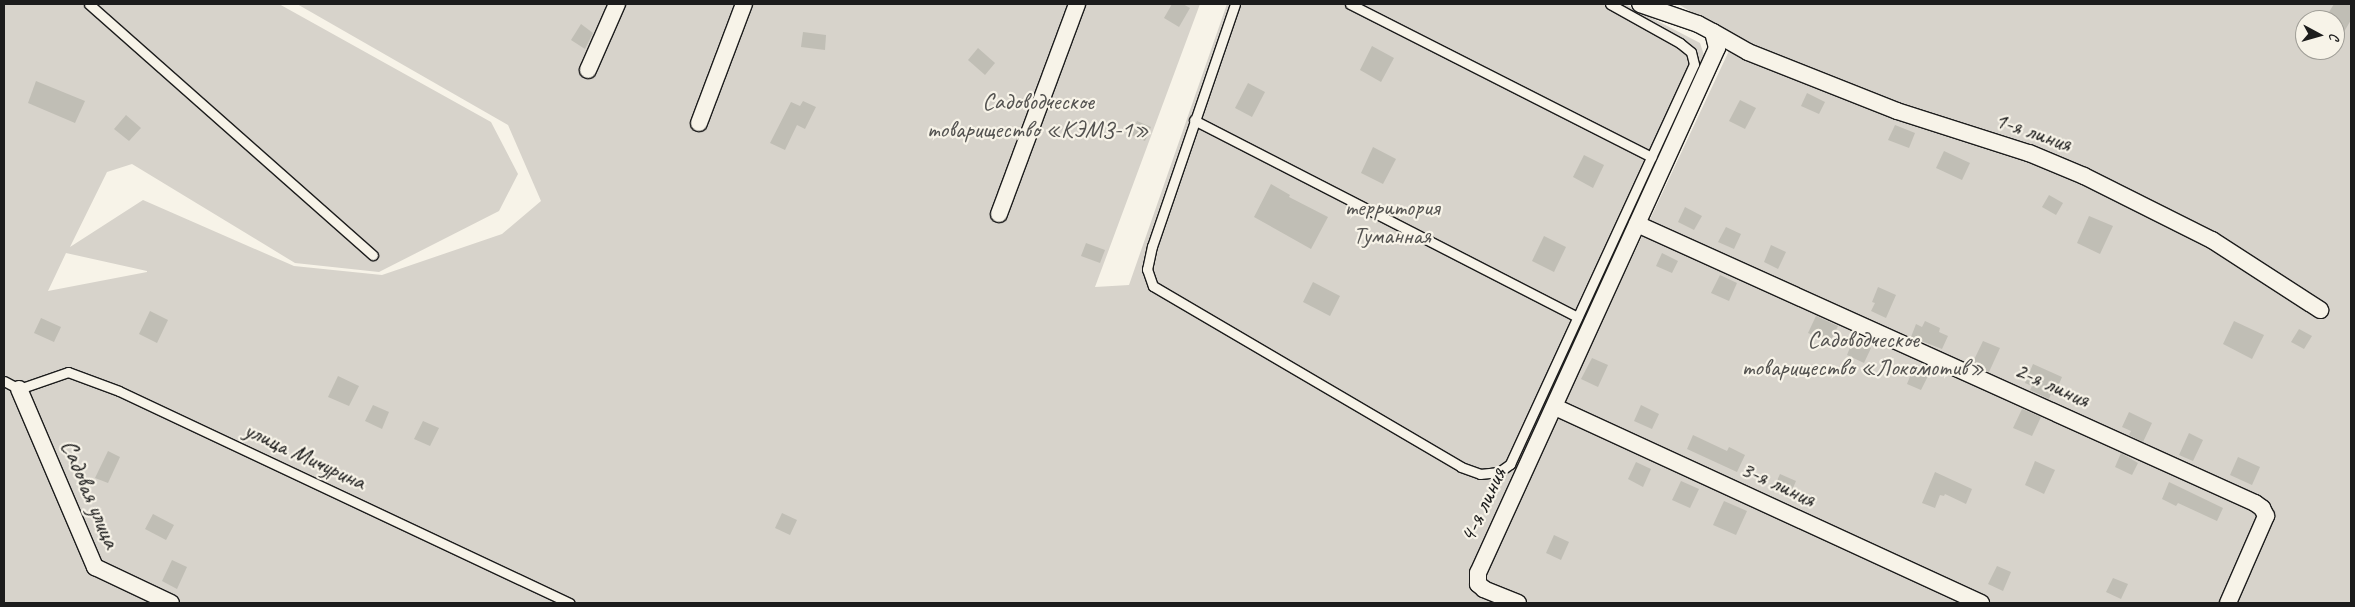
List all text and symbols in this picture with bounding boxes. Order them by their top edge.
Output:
north arrow [2295,10,2345,60]
text: С [2326,32,2343,41]
park label: Садоводческое товарищество «КЭМЗ-1» [927,88,1149,144]
street label: 1-я линия [1991,106,2075,158]
park label: территория Туманная [1345,194,1439,250]
park label: Садоводческое товарищество «Локомотив» [1742,326,1984,382]
street label: 2-я линия [2010,356,2094,414]
street label: улица Мичурина [239,415,371,497]
street label: Садовая улица [54,435,126,553]
street label: 3-я линия [1736,454,1820,514]
street label: 4-я линия [1453,463,1513,547]

